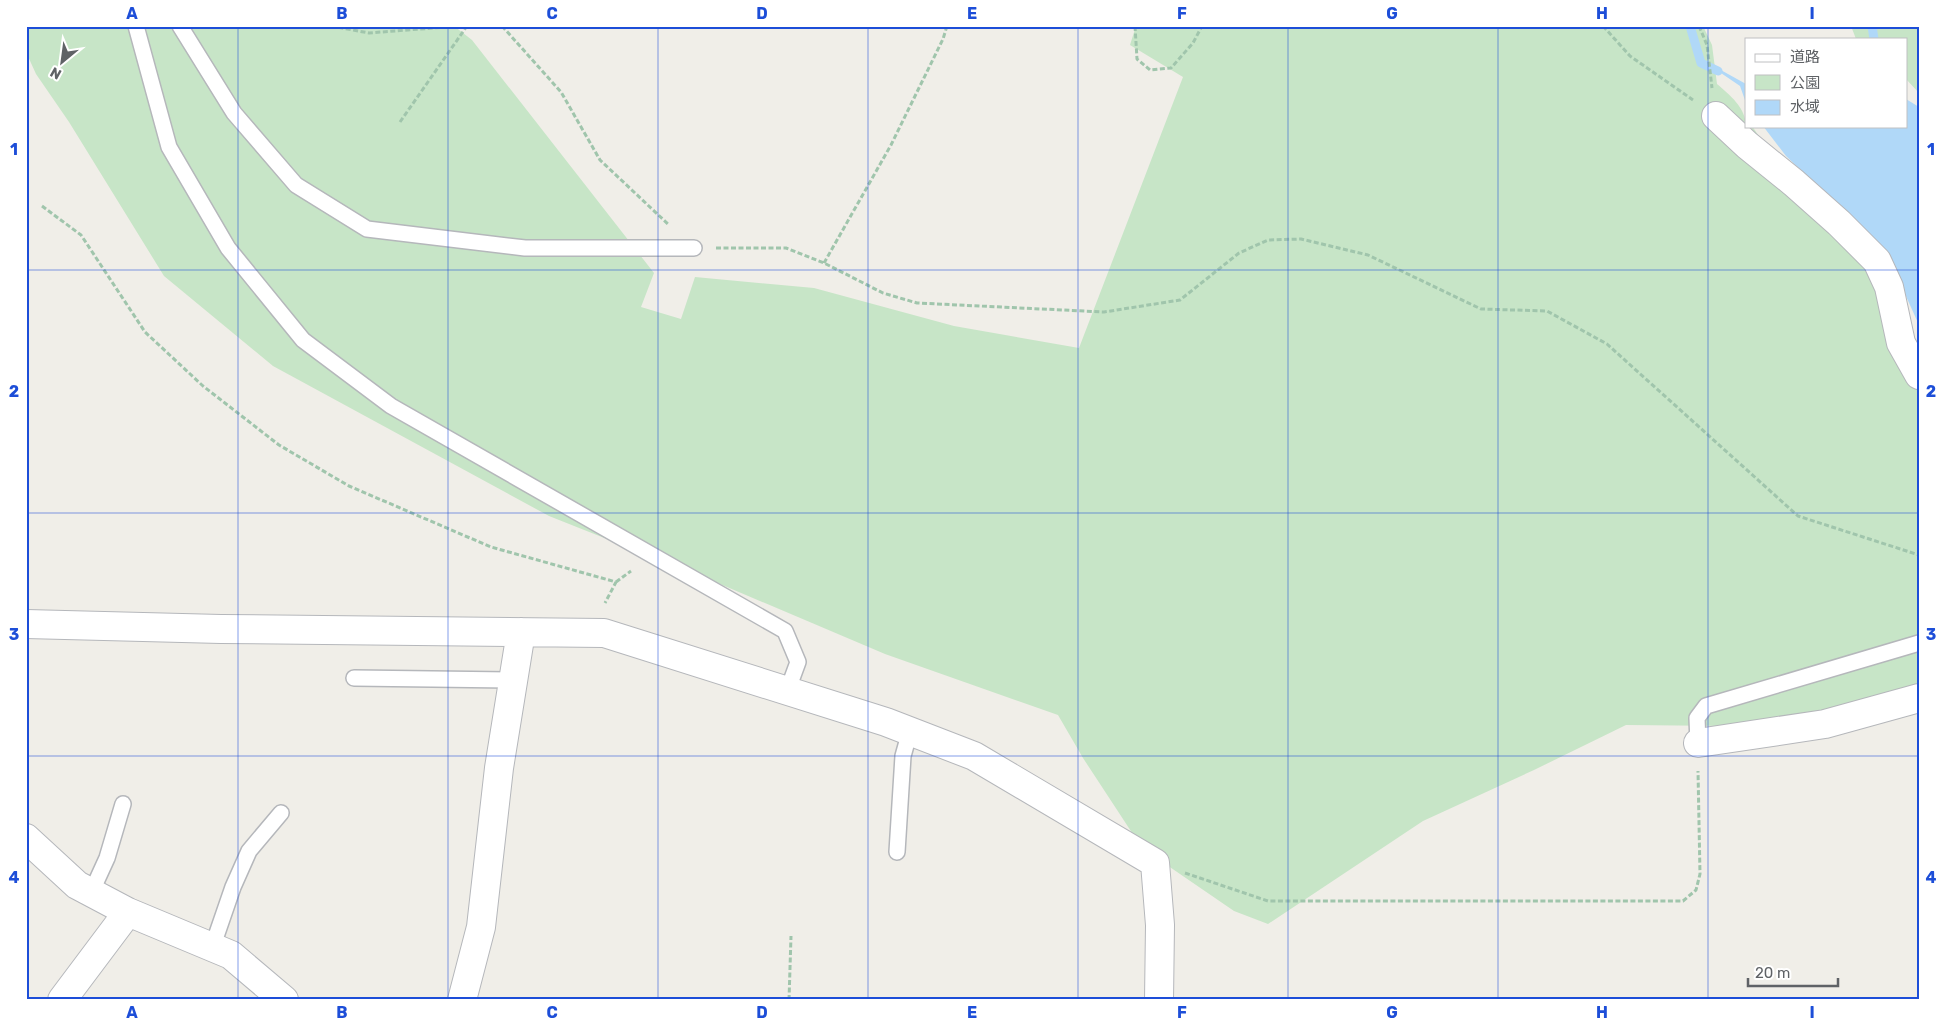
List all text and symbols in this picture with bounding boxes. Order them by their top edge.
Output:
text: A [126,4,138,23]
text: B [336,4,348,23]
text: C [546,4,558,23]
text: D [756,4,768,23]
text: E [967,4,977,23]
text: F [1177,4,1187,23]
text: G [1386,4,1398,23]
text: H [1596,4,1608,23]
text: I [1809,4,1815,23]
north arrow [38,38,88,88]
legend [1745,38,1908,128]
text: 道路 [1790,48,1820,66]
text: N [47,63,64,83]
text: 公園 [1790,74,1820,92]
text: 水域 [1790,98,1820,116]
text: 1 [10,140,18,159]
text: 1 [1927,140,1935,159]
text: 2 [9,382,19,401]
text: 2 [1926,382,1936,401]
text: 3 [9,625,19,644]
text: 3 [1926,625,1936,644]
text: 4 [9,868,20,887]
text: 4 [1926,868,1937,887]
scale bar [1748,956,1838,988]
text: 20 m [1755,964,1790,982]
text: A [126,1003,138,1022]
text: B [336,1003,348,1022]
text: C [546,1003,558,1022]
text: D [756,1003,768,1022]
text: E [967,1003,977,1022]
text: F [1177,1003,1187,1022]
text: G [1386,1003,1398,1022]
text: H [1596,1003,1608,1022]
text: I [1809,1003,1815,1022]

